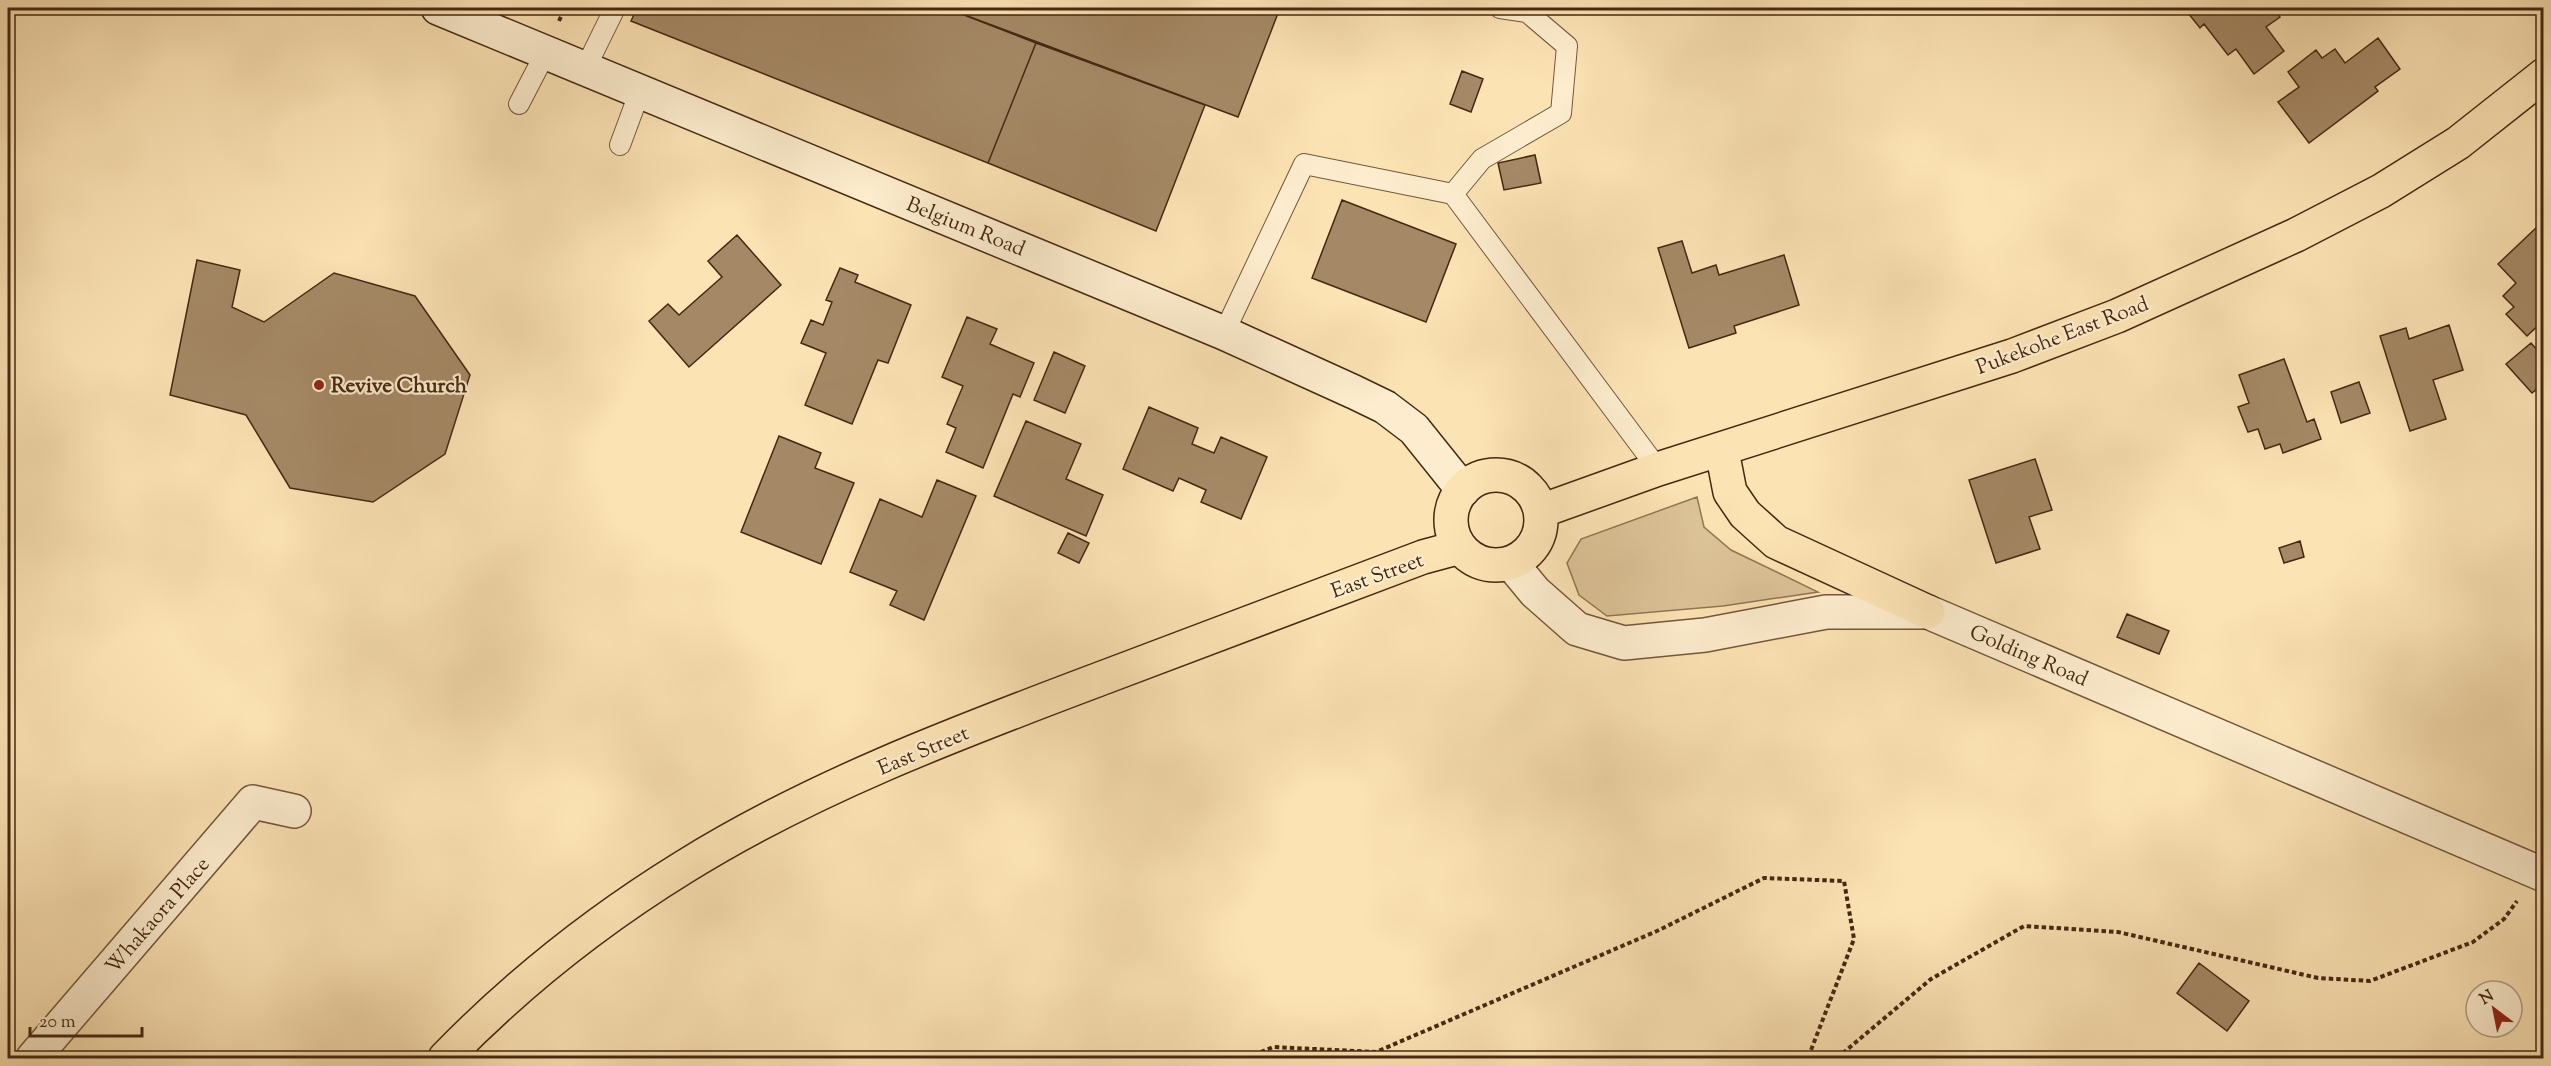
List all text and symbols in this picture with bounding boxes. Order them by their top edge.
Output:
street label: Belgium Road [901,190,1029,265]
street label: Pukekohe East Road [1972,290,2153,384]
place label: Revive Church [331,372,468,402]
marker: Revive Church [312,378,326,392]
street label: East Street [1327,546,1428,607]
street label: Golding Road [1964,618,2092,695]
street label: East Street [874,719,974,785]
street label: Whakaora Place [99,851,218,981]
north arrow [2464,979,2524,1039]
text: N [2476,985,2499,1012]
scale bar [30,1000,142,1038]
text: 20 m [39,1010,76,1036]

